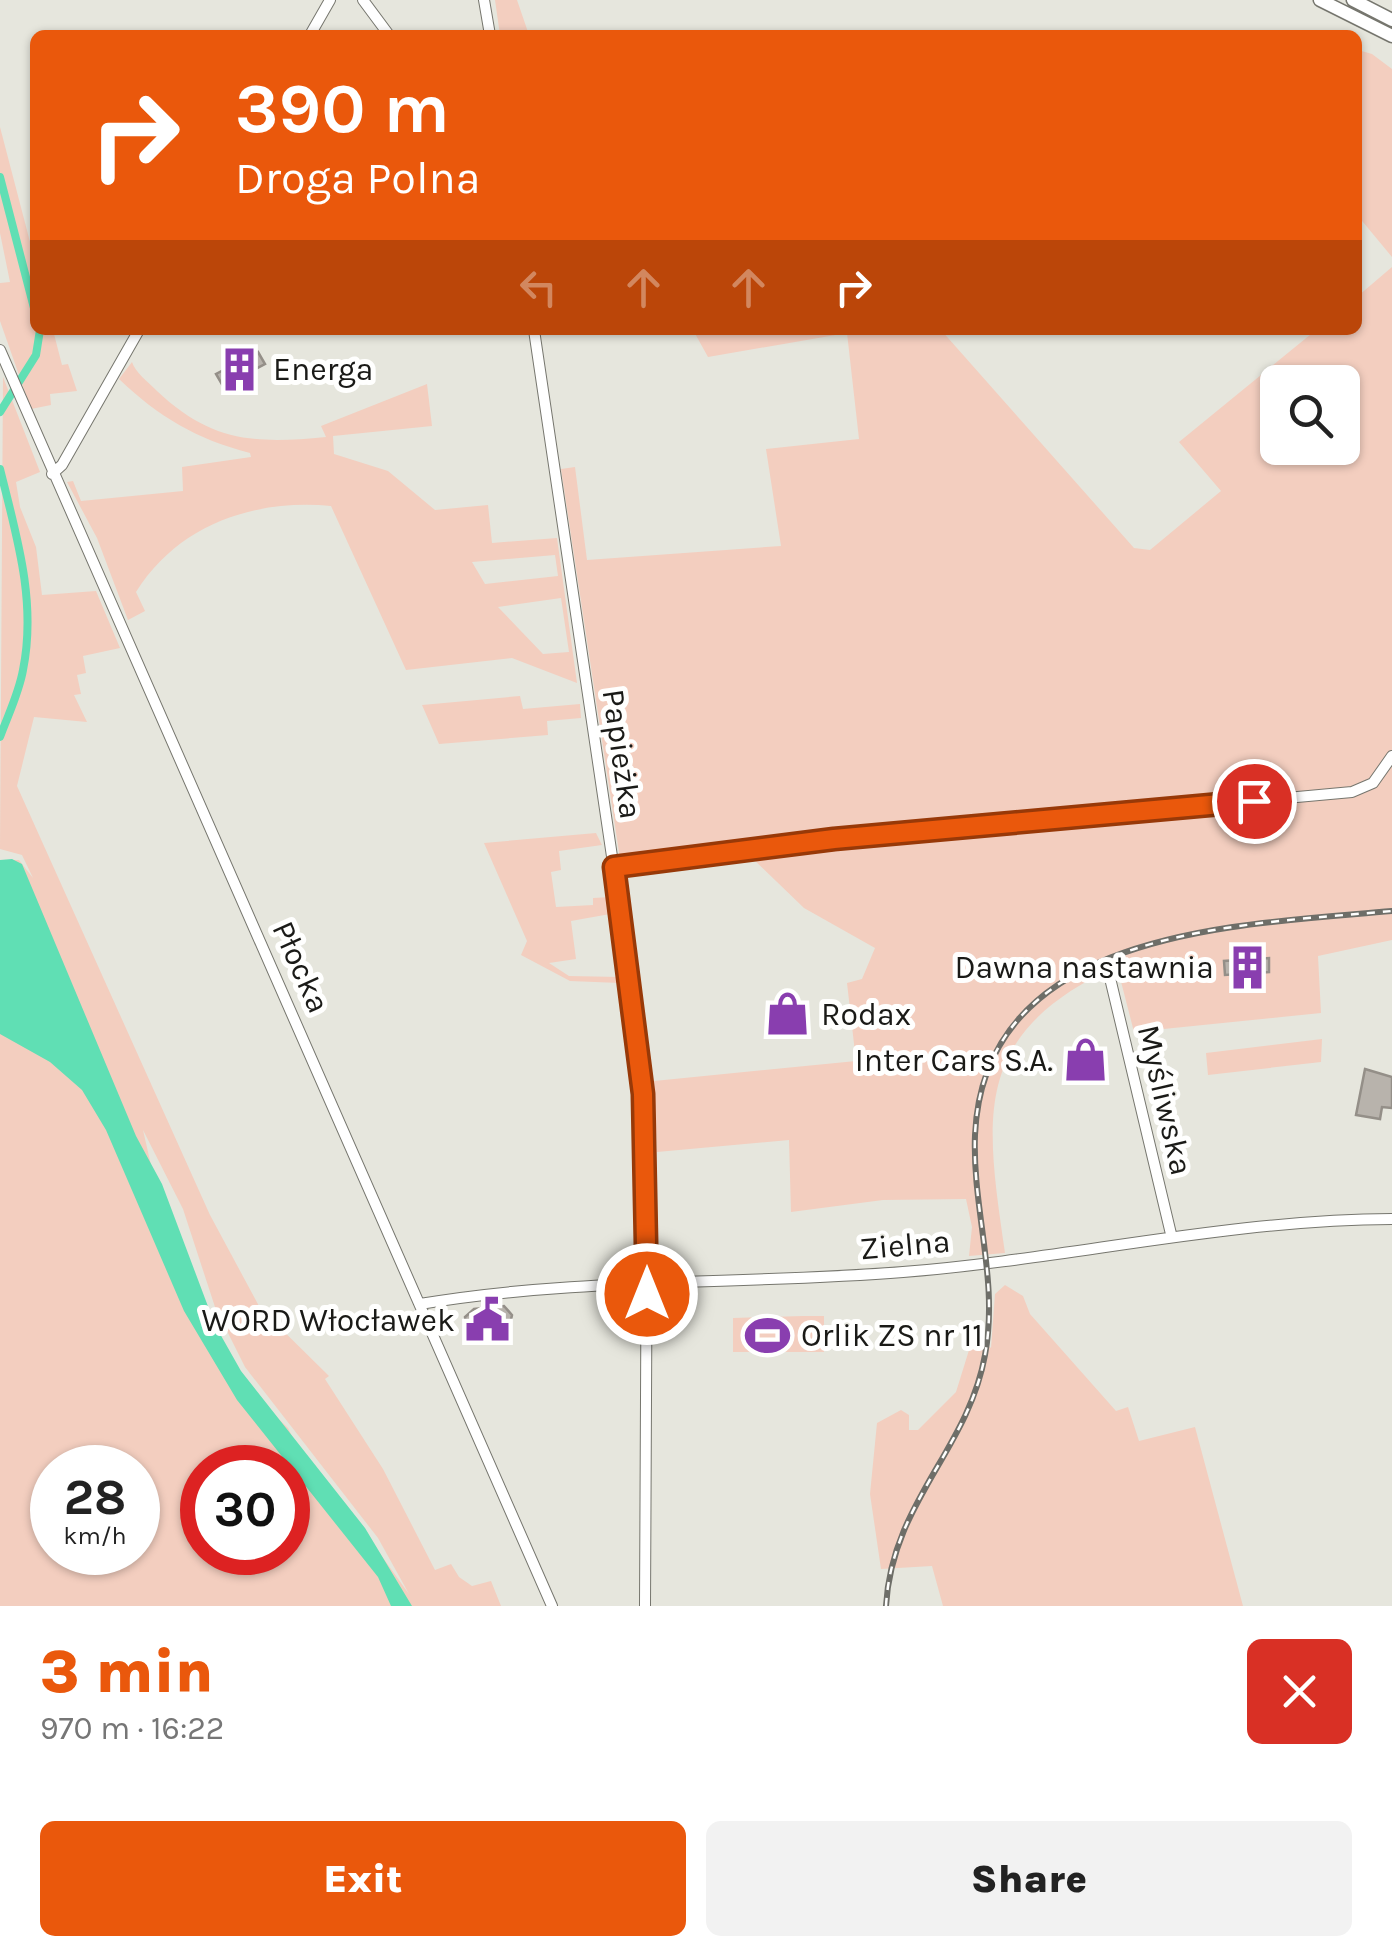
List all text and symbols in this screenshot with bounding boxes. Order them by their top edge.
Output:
text: 390 m [235,68,450,150]
icon: right [70,70,200,200]
text: Droga Polna [235,152,480,204]
icon: left [511,260,566,315]
icon: ahead [616,260,671,315]
icon: ahead [721,260,776,315]
icon: right [826,260,881,315]
building icon: Energa [216,345,264,393]
place label: Energa [273,351,373,388]
map controls [1260,365,1360,465]
button: search [1260,365,1360,465]
street label: Papieżka [595,687,649,821]
pin [1212,759,1297,844]
icon: arrive [1227,774,1282,829]
street label: Płocka [265,915,337,1019]
building icon: Dawna nastawnia [1223,943,1271,991]
place label: Dawna nastawnia [955,949,1214,986]
shop icon: Rodax [764,990,812,1038]
place label: Rodax [821,996,911,1033]
street label: Myśliwska [1130,1021,1200,1179]
shop icon: Inter Cars S.A. [1062,1036,1110,1084]
place label: Inter Cars S.A. [855,1042,1053,1079]
street label: Zielna [858,1223,952,1267]
position arrow [595,1242,699,1346]
public building icon: WORD Włocławek [464,1296,512,1344]
place label: WORD Włocławek [202,1302,455,1339]
sports icon: Orlik ZS nr 11 [744,1311,792,1359]
place label: Orlik ZS nr 11 [801,1317,983,1354]
speed limit sign: 30 [180,1445,310,1575]
text: 28 [64,1468,126,1527]
text: km/h [63,1521,127,1550]
text: 3 min [40,1637,213,1707]
button: close [1247,1639,1352,1744]
text: 970 m · 16:22 [40,1710,224,1747]
button: Exit [40,1821,686,1936]
button: Share [706,1821,1352,1936]

